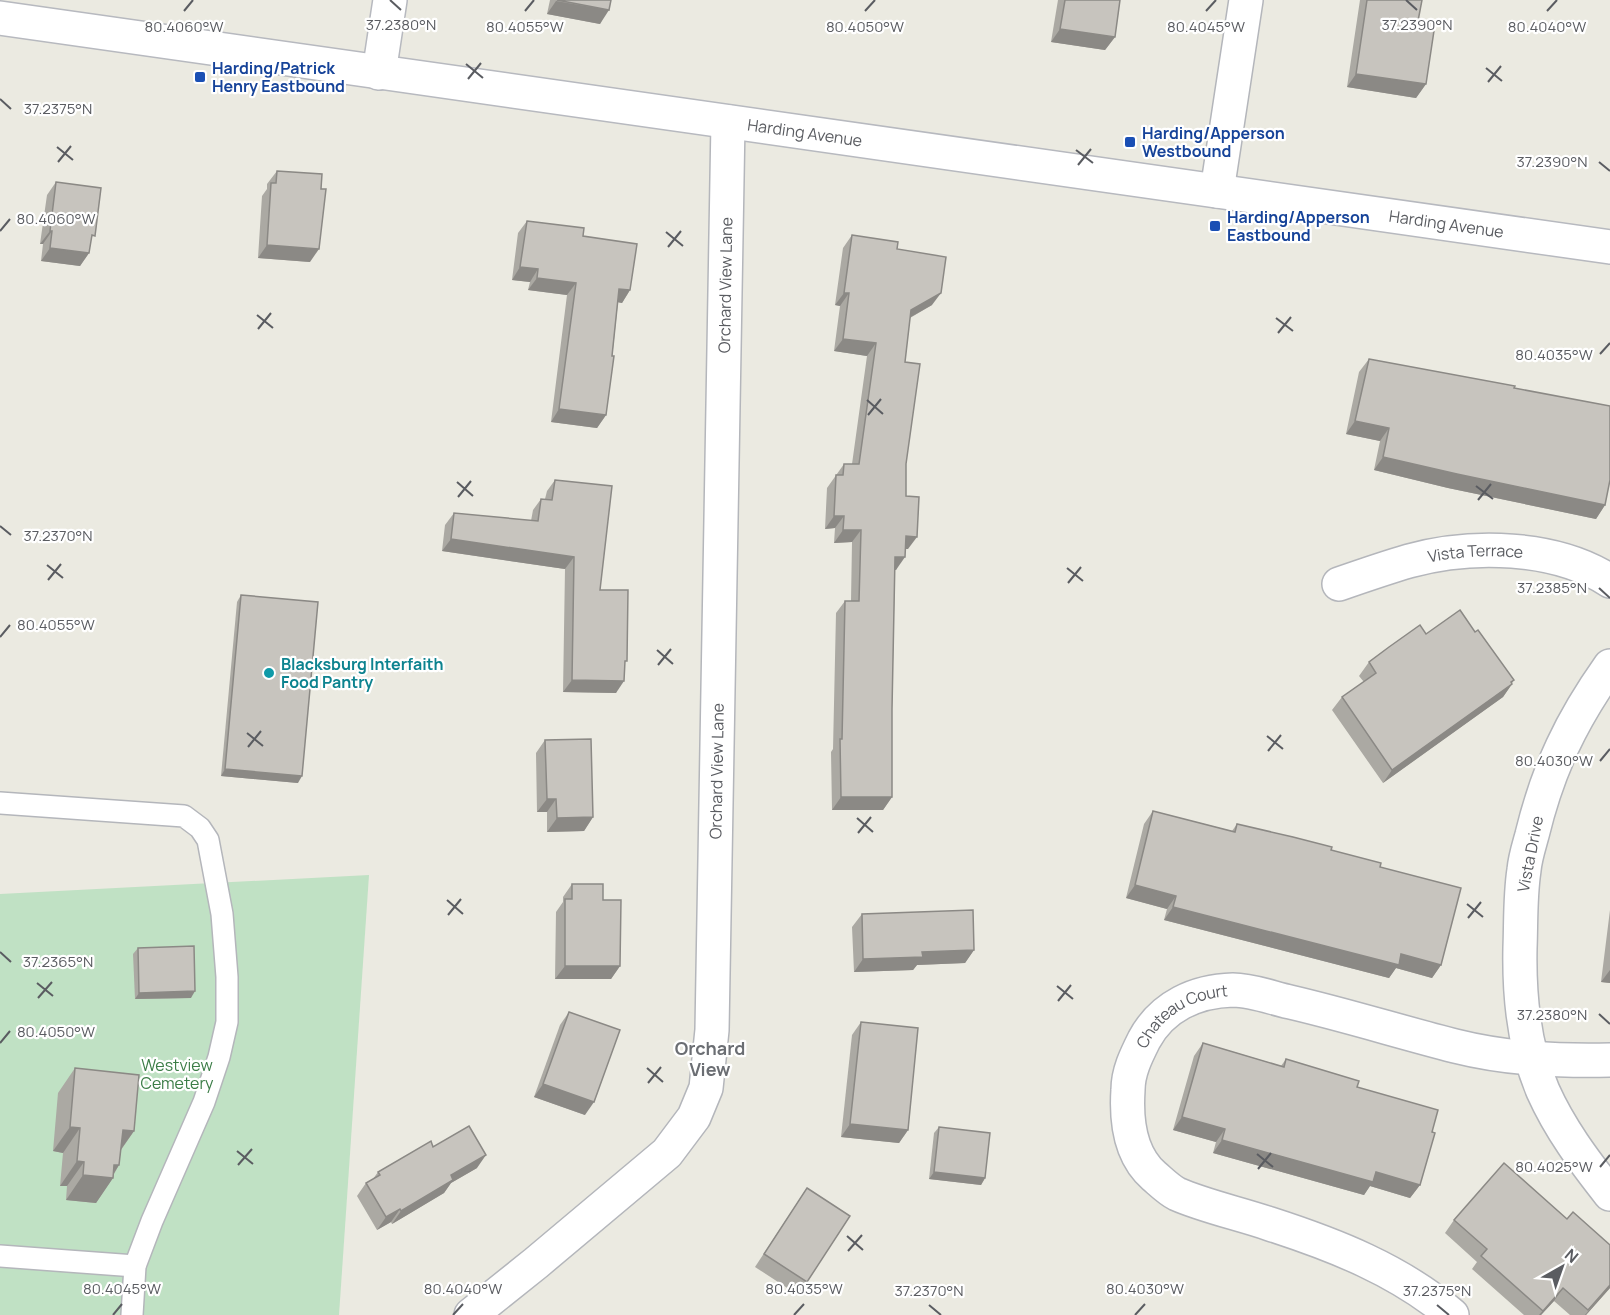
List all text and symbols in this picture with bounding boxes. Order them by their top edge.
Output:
text: 37.2380°N [366,14,436,35]
text: 37.2390°N [1382,14,1452,35]
text: 80.4060°W [145,16,223,37]
text: 80.4055°W [486,16,564,37]
text: 80.4050°W [826,16,904,37]
text: 80.4045°W [1167,16,1245,37]
text: 80.4040°W [1508,16,1586,37]
place label: Harding/Patrick Henry Eastbound [212,57,345,97]
marker: Harding/Patrick Henry Eastbound [193,70,207,84]
text: 37.2375°N [24,98,92,119]
street label: Harding Avenue [746,113,864,152]
place label: Harding/Apperson Westbound [1142,122,1285,162]
marker: Harding/Apperson Westbound [1123,135,1137,149]
text: 37.2390°N [1517,151,1587,172]
street label: Harding Avenue [1388,205,1505,243]
place label: Harding/Apperson Eastbound [1227,206,1370,246]
text: 80.4060°W [17,208,95,229]
street label: Orchard View Lane [713,217,737,353]
marker: Harding/Apperson Eastbound [1208,219,1222,233]
text: 80.4035°W [1515,344,1593,365]
text: 37.2370°N [23,525,93,546]
street label: Vista Terrace [1426,539,1524,567]
text: 37.2385°N [1517,577,1587,598]
text: 80.4055°W [17,614,95,635]
place label: Blacksburg Interfaith Food Pantry [281,653,444,693]
marker: Blacksburg Interfaith Food Pantry [262,666,276,680]
street label: Orchard View Lane [704,703,729,839]
text: 80.4030°W [1515,750,1593,771]
street label: Vista Drive [1512,814,1548,894]
text: 37.2365°N [23,951,93,972]
street label: Chateau Court [1131,979,1229,1052]
text: 37.2380°N [1517,1004,1587,1025]
text: 80.4050°W [17,1021,95,1042]
district label: Orchard View [675,1036,745,1081]
park label: Westview Cemetery [141,1054,214,1094]
text: 80.4025°W [1515,1156,1593,1177]
north arrow [1532,1237,1592,1297]
text: N [1560,1243,1583,1268]
text: 80.4045°W [83,1278,161,1299]
text: 80.4040°W [424,1278,502,1299]
text: 80.4035°W [765,1278,843,1299]
text: 80.4030°W [1106,1278,1184,1299]
text: 37.2370°N [894,1280,964,1301]
text: 37.2375°N [1403,1280,1471,1301]

